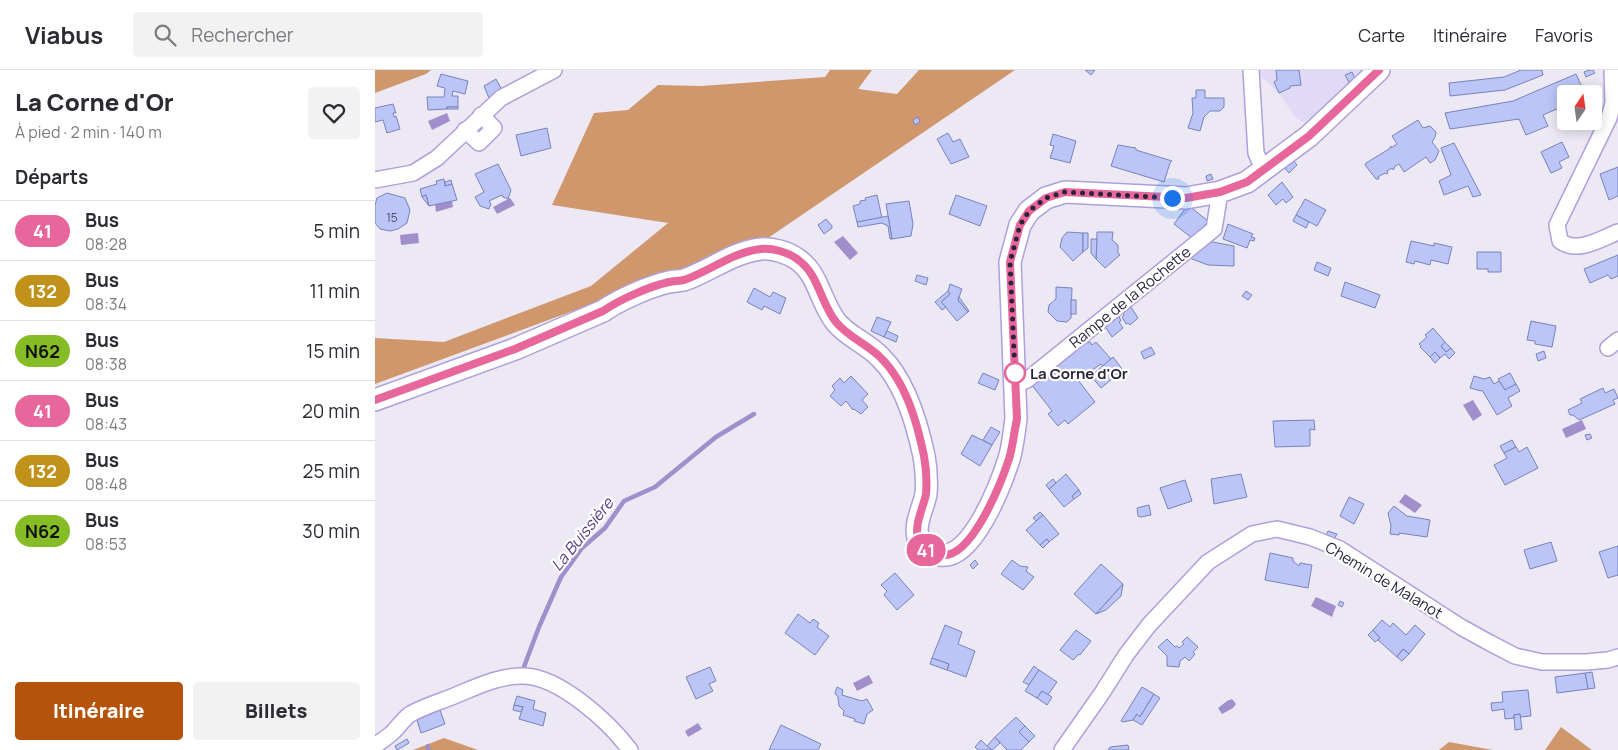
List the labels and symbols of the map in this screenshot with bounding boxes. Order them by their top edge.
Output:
north arrow [1557,85,1603,130]
your location [1160,186,1185,211]
house number: 15 [386,209,398,226]
street label: Rampe de la Rochette [1065,241,1195,353]
marker: La Corne d'Or [1004,362,1026,384]
place label: La Corne d'Or [1030,363,1128,384]
water label: La Buissière [546,492,619,575]
line badge: 41 [903,534,949,566]
street label: Chemin de Malanot [1321,537,1447,623]

